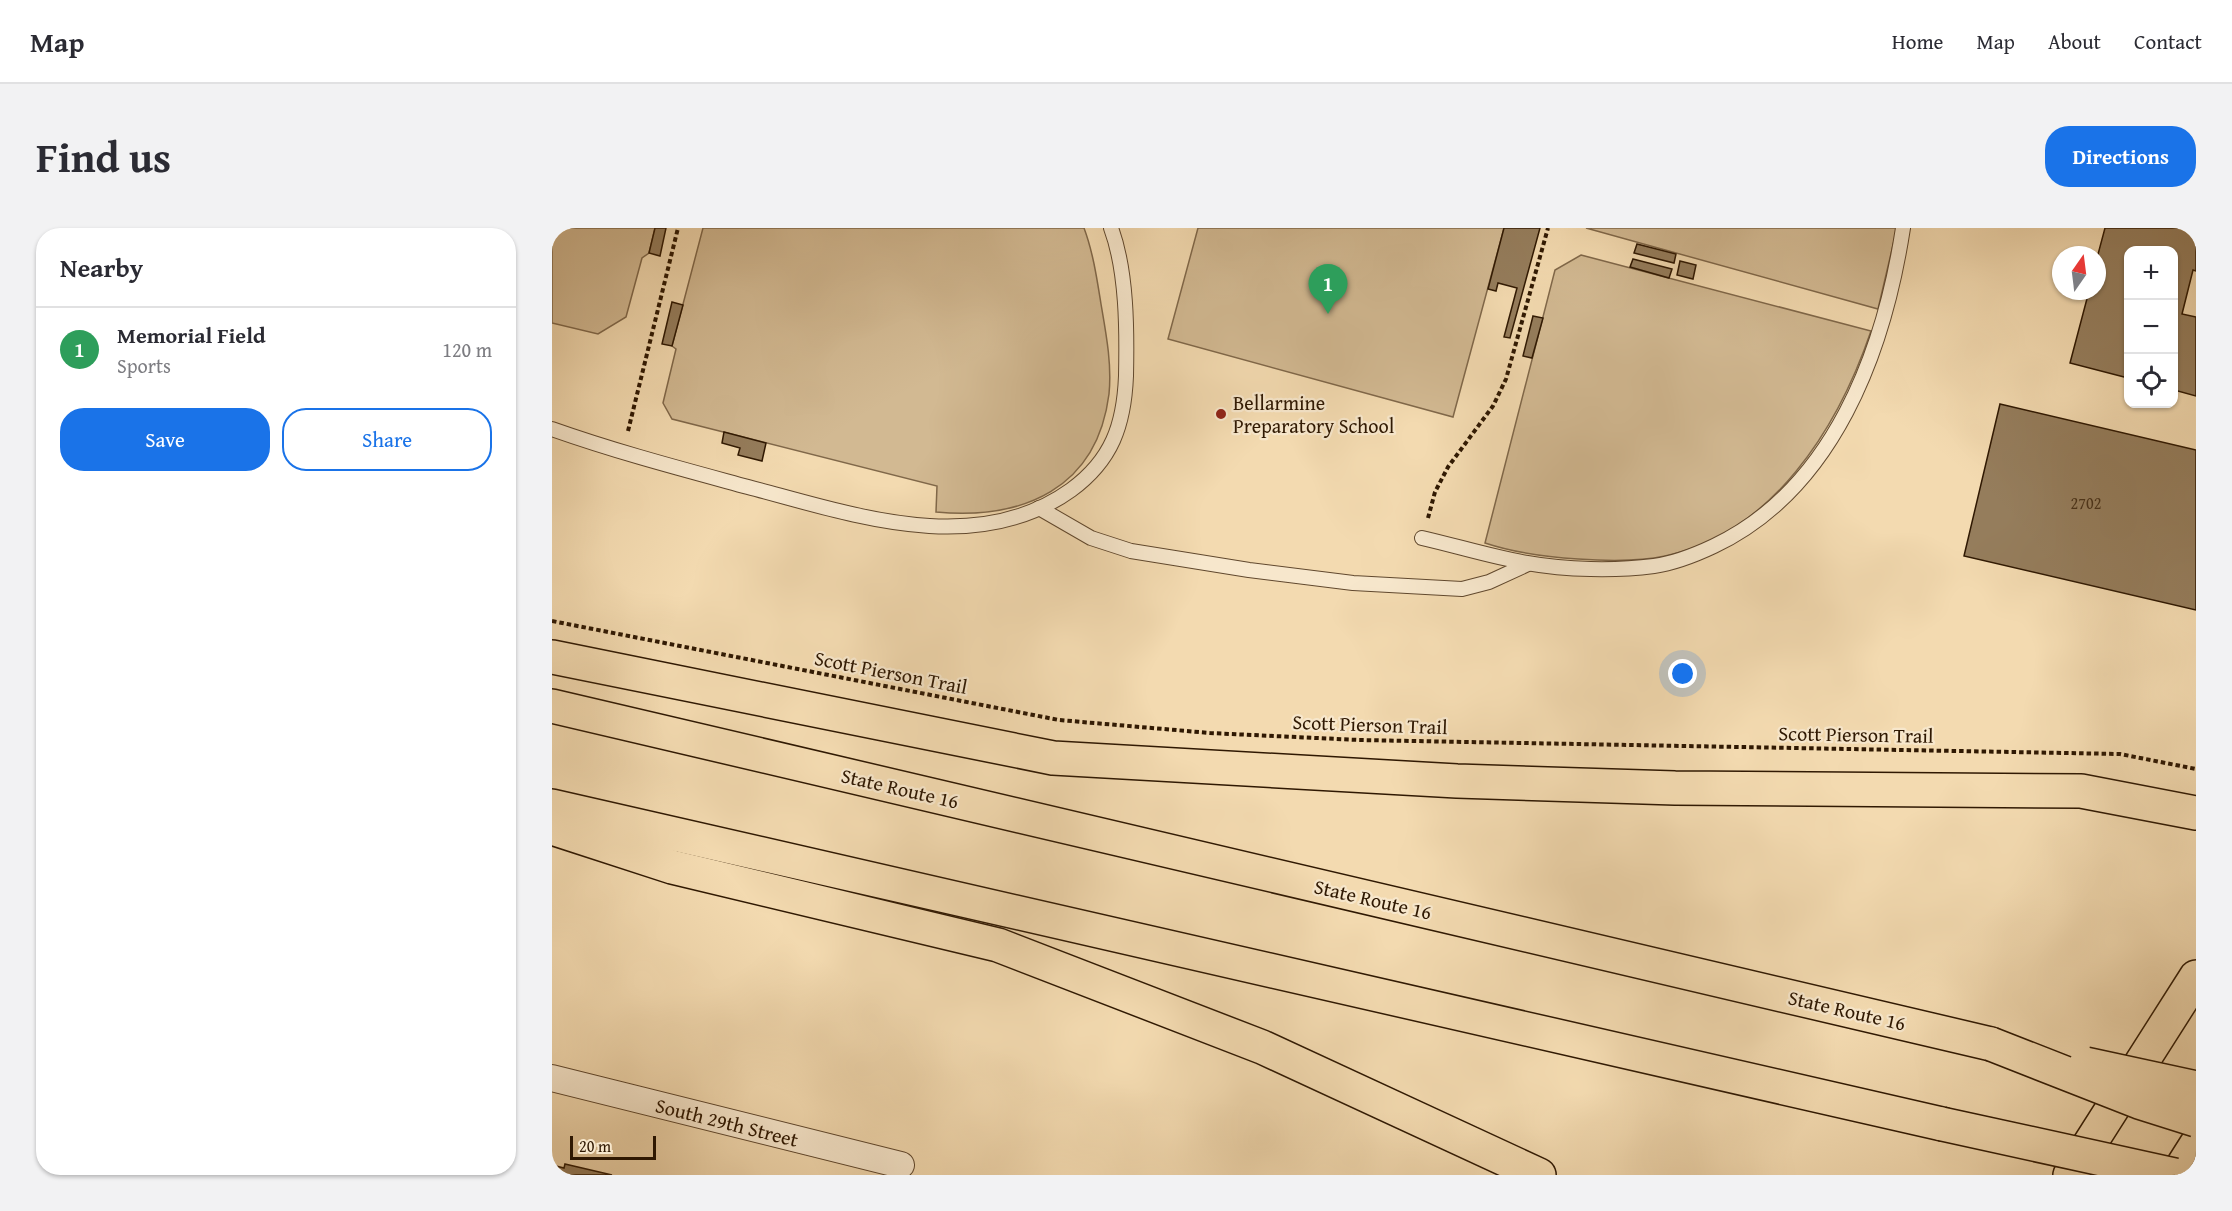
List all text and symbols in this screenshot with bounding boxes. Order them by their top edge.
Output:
text: Map [30,21,84,62]
text: Home [1892,26,1943,57]
text: Map [1976,26,2015,57]
text: About [2048,26,2101,57]
text: Contact [2134,26,2202,57]
text: Find us [36,126,171,187]
button: Directions [2045,126,2196,187]
north arrow [2052,246,2106,300]
map controls [2124,246,2178,408]
button: + [2124,246,2178,300]
text: Nearby [60,248,143,287]
pin: 1 [1308,264,1348,314]
button: − [2124,300,2178,354]
text: Memorial Field [117,319,266,351]
text: 1 [74,335,85,364]
text: 120 m [442,335,492,364]
text: Sports [117,351,171,380]
button: locate [2124,354,2178,408]
place label: Bellarmine Preparatory School [1233,388,1395,440]
marker: Bellarmine Preparatory School [1214,407,1228,421]
button: Save [60,408,270,471]
button: Share [282,408,492,471]
house number: 2702 [2071,491,2101,515]
street label: Scott Pierson Trail [812,643,970,701]
your location [1668,659,1697,688]
street label: Scott Pierson Trail [1292,707,1448,741]
street label: Scott Pierson Trail [1778,718,1934,750]
street label: State Route 16 [838,760,962,816]
street label: State Route 16 [1311,871,1435,927]
street label: State Route 16 [1785,982,1909,1038]
street label: South 29th Street [653,1090,801,1154]
scale bar [570,1133,656,1160]
text: 20 m [579,1134,611,1158]

